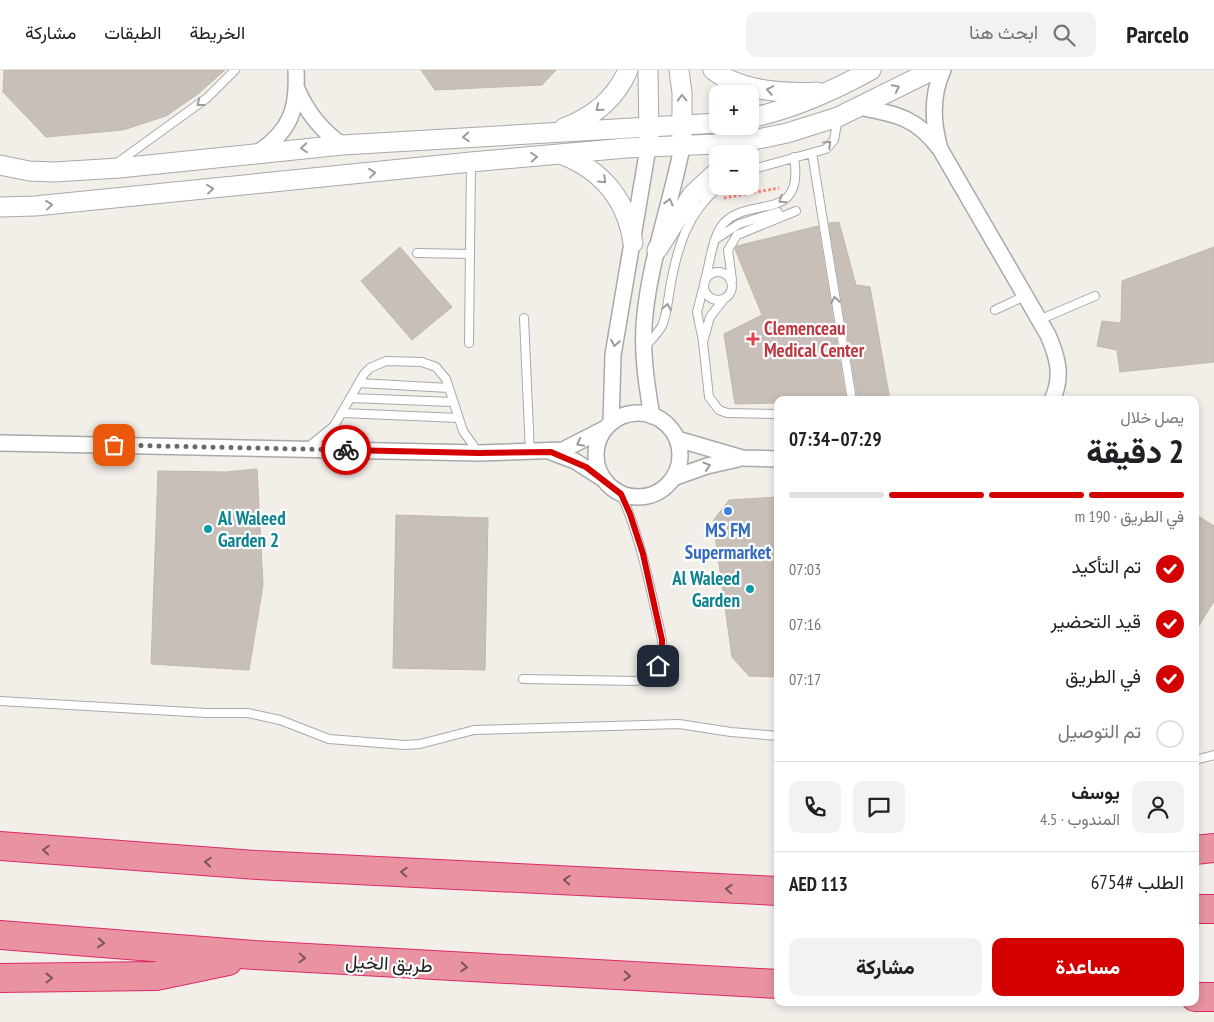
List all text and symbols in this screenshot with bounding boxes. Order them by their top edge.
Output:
search box [746,12,1096,57]
text: Parcelo [1126,19,1189,50]
text: ابحث هنا [969,20,1038,44]
text: مشاركة [25,21,76,44]
text: الطبقات [104,21,161,44]
text: الخريطة [189,21,245,44]
icon: search [1050,21,1078,49]
one-way arrow [891,84,900,95]
map controls [709,85,759,195]
button: + [709,85,759,135]
one-way arrow [766,85,774,95]
one-way arrow [676,94,687,102]
one-way arrow [197,98,206,106]
one-way arrow [596,102,605,111]
one-way arrow [462,132,470,143]
one-way arrow [823,141,832,150]
one-way arrow [299,143,307,154]
button: − [709,145,759,195]
one-way arrow [530,152,538,163]
one-way arrow [368,167,376,178]
one-way arrow [597,174,606,183]
one-way arrow [207,184,215,195]
one-way arrow [778,193,787,203]
one-way arrow [663,198,674,207]
one-way arrow [45,200,53,211]
one-way arrow [830,296,840,304]
one-way arrow [661,303,671,311]
place label: Clemenceau Medical Center [764,316,865,362]
marker: Clemenceau Medical Center [746,332,760,346]
one-way arrow [611,338,621,347]
text: يصل خلال [1121,407,1184,427]
pin [93,424,135,466]
courier [321,425,371,475]
text: 07:29–07:34 [789,427,882,451]
text: 2 دقيقة [1086,430,1184,472]
icon: bag [100,431,128,459]
icon: bike [332,436,360,464]
one-way arrow [576,437,585,447]
one-way arrow [703,462,711,472]
marker: MS FM Supermarket [722,505,734,517]
place label: Al Waleed Garden 2 [217,506,286,552]
text: في الطريق · 190 m [1075,506,1184,526]
place label: MS FM Supermarket [685,518,772,564]
marker: Al Waleed Garden 2 [202,523,214,535]
text: تم التأكيد [1072,554,1141,578]
icon: check [1156,555,1184,583]
text: 07:03 [789,559,821,579]
place label: Al Waleed Garden [671,566,740,612]
marker: Al Waleed Garden [744,583,756,595]
text: قيد التحضير [1050,609,1141,633]
icon: check [1156,610,1184,638]
text: 07:16 [789,614,821,634]
pin [637,645,679,687]
icon: home [644,652,672,680]
text: في الطريق [1065,664,1141,688]
icon: check [1156,665,1184,693]
text: 07:17 [789,669,821,689]
text: تم التوصيل [1058,719,1141,743]
text: يوسف [1071,780,1120,804]
button: phone [789,781,841,833]
button: chat [853,781,905,833]
button: person [1132,781,1184,833]
text: المندوب · 4.5 [1040,809,1120,829]
one-way arrow [42,844,50,855]
one-way arrow [204,856,212,867]
one-way arrow [400,867,408,878]
text: الطلب #6754 [1091,870,1184,894]
text: AED 113 [789,872,848,896]
one-way arrow [562,875,570,886]
one-way arrow [725,883,733,894]
one-way arrow [97,937,105,948]
button: مشاركة [789,938,982,996]
button: مساعدة [992,938,1184,996]
street label: طريق الخيل [345,949,433,977]
one-way arrow [299,953,307,964]
one-way arrow [461,962,469,973]
one-way arrow [623,971,631,982]
one-way arrow [45,973,53,983]

